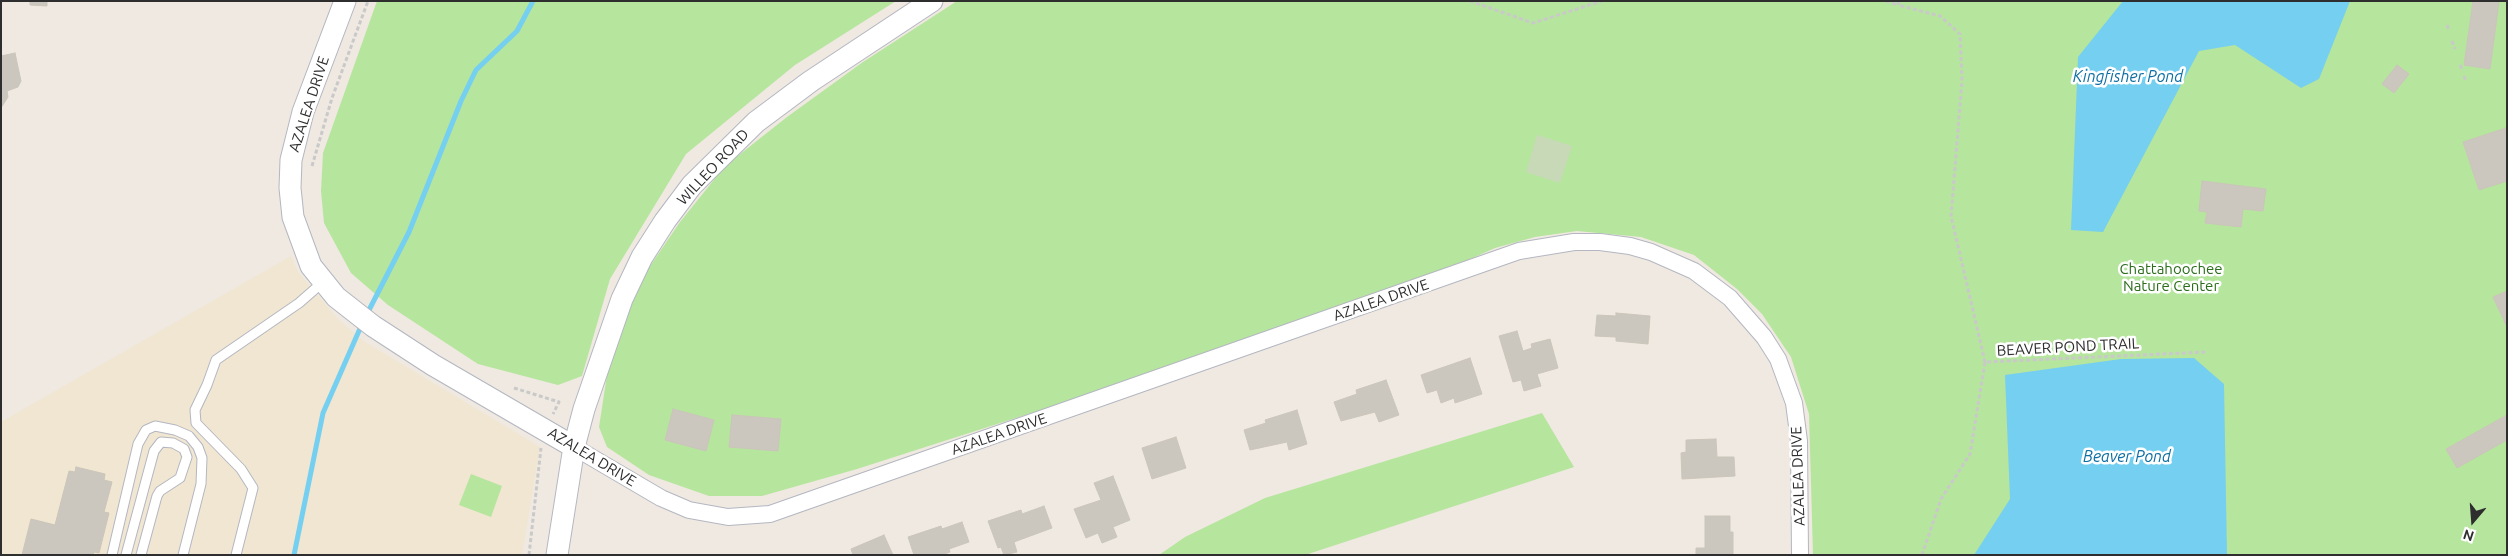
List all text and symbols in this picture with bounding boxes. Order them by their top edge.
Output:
street label: AZALEA DRIVE [285,54,333,154]
water label: Kingfisher Pond [2073,67,2183,87]
street label: WILLEO ROAD [673,125,753,209]
park label: Chattahoochee Nature Center [2119,260,2223,295]
street label: AZALEA DRIVE [1331,275,1431,325]
street label: BEAVER POND TRAIL [1996,334,2140,360]
street label: AZALEA DRIVE [949,409,1049,459]
street label: AZALEA DRIVE [545,424,639,490]
street label: AZALEA DRIVE [1787,426,1809,526]
water label: Beaver Pond [2083,447,2171,467]
north arrow [2448,496,2498,546]
text: N [2461,526,2476,544]

